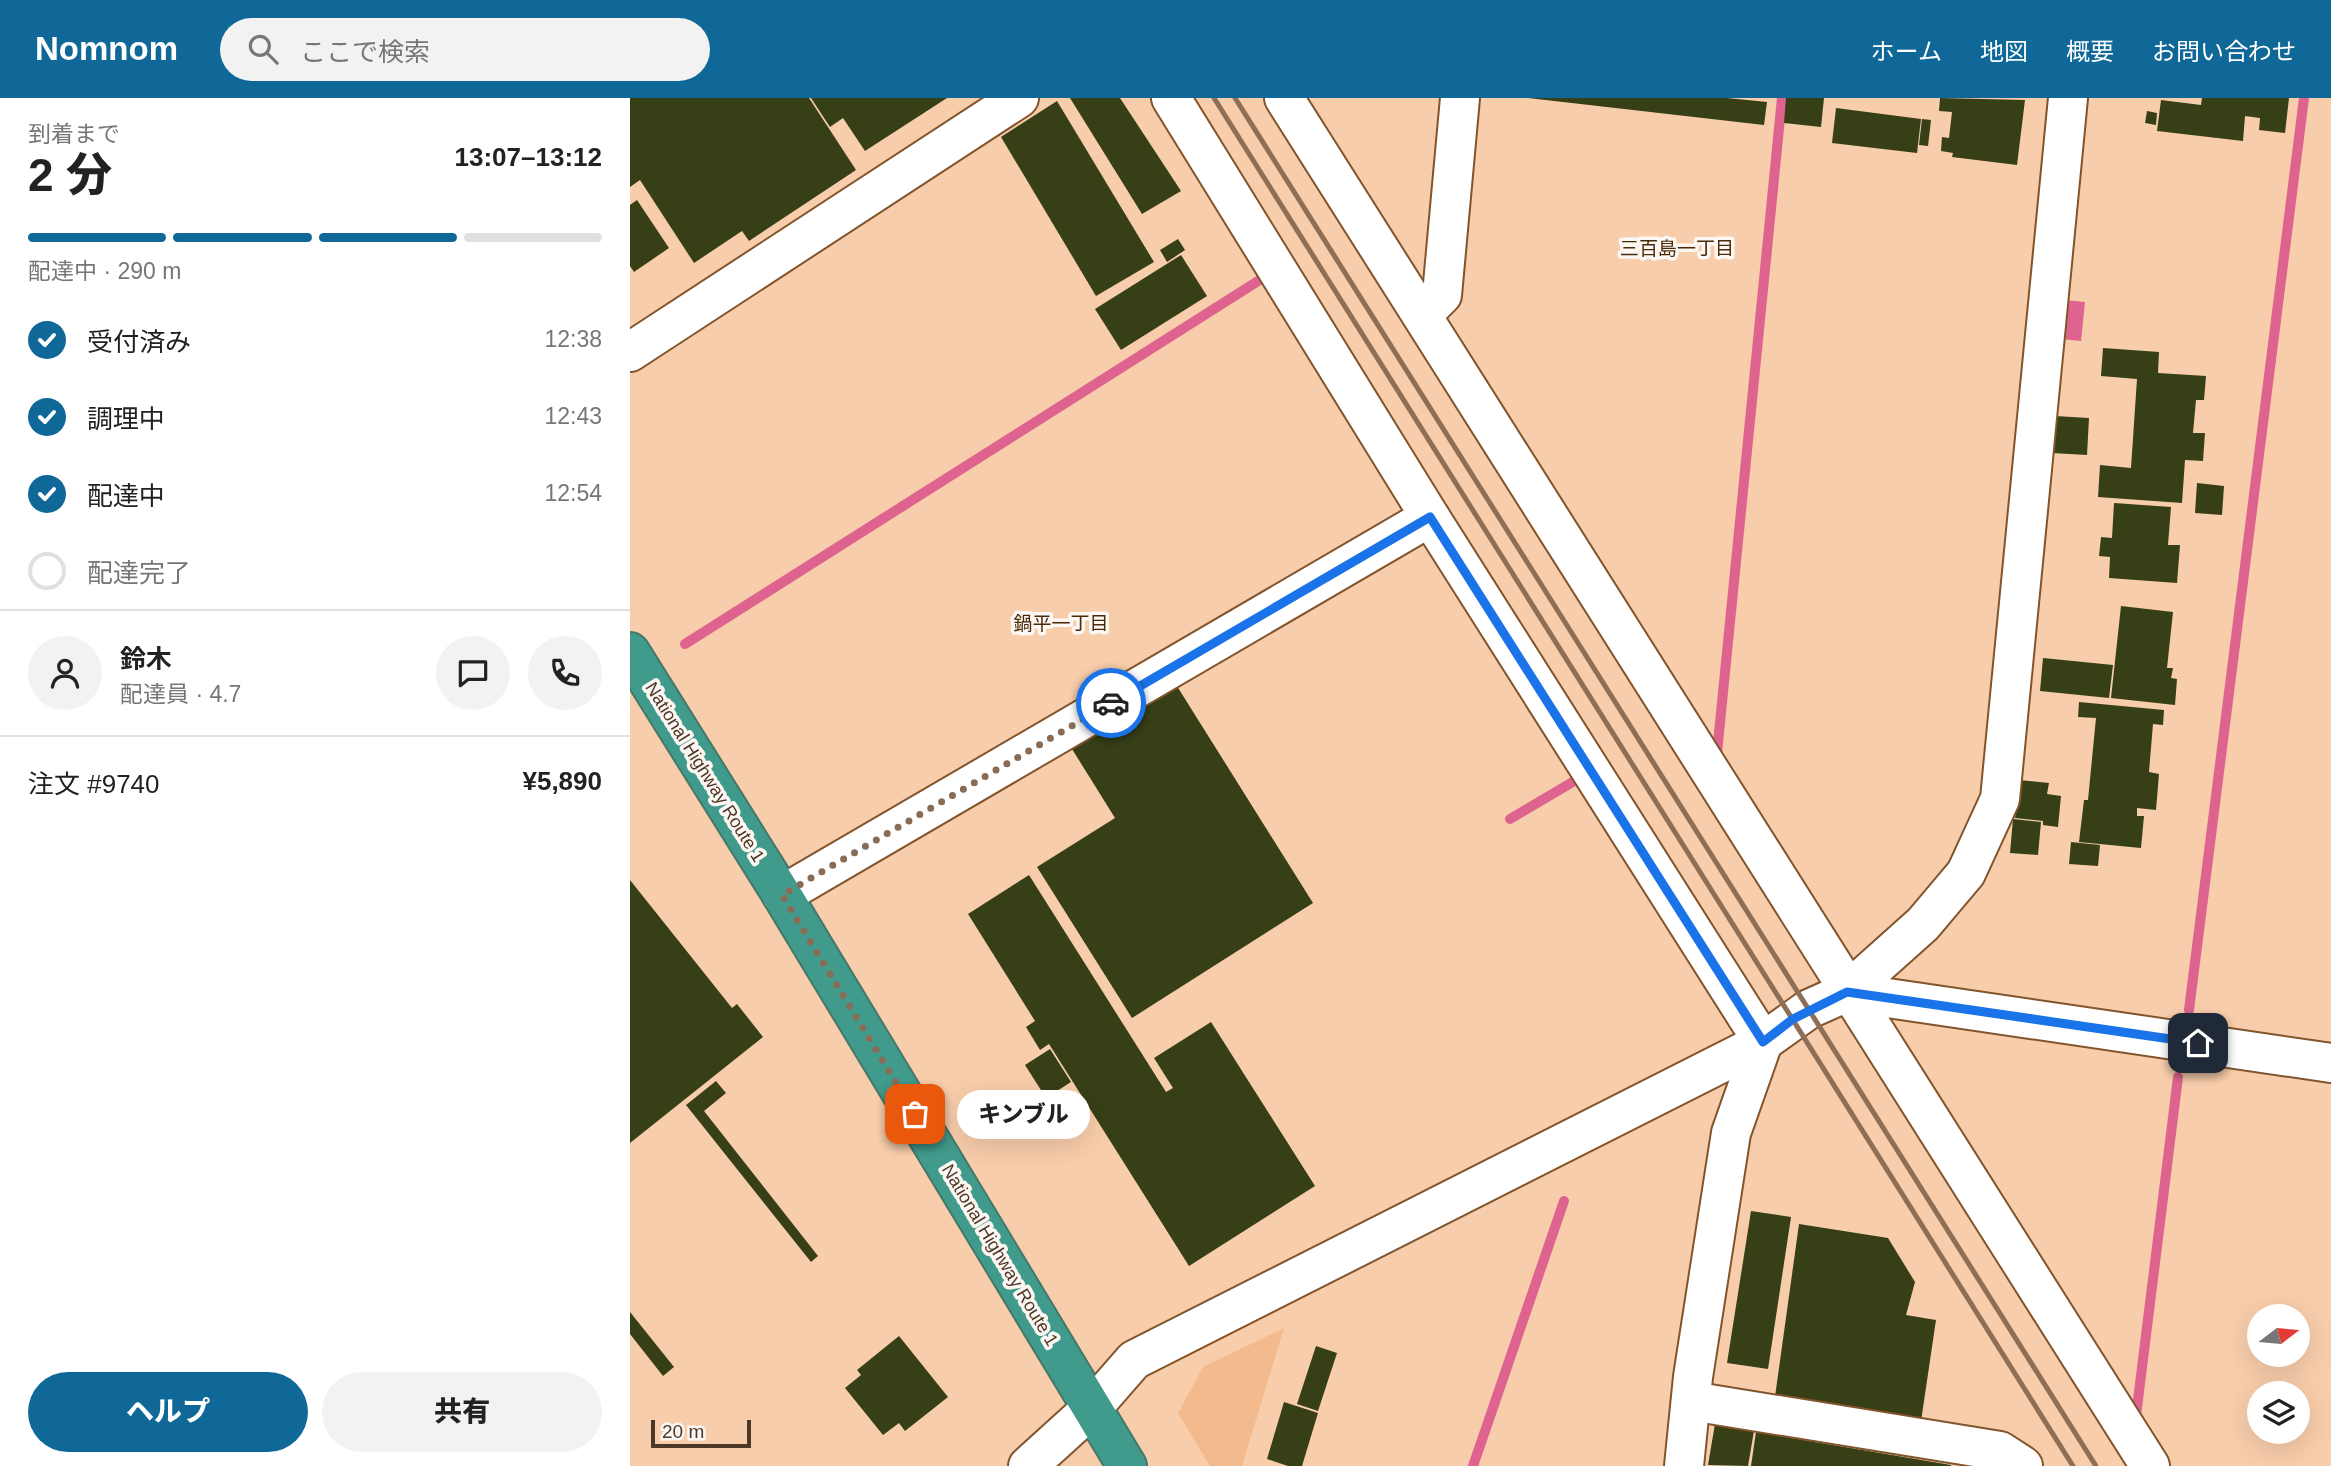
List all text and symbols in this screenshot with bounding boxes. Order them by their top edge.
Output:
search box [220,18,710,81]
text: Nomnom [35,30,178,67]
icon: search [244,30,282,68]
text: ここで検索 [300,37,430,67]
text: ホーム [1871,38,1942,65]
text: 地図 [1980,38,2028,65]
text: 概要 [2066,38,2114,65]
text: お問い合わせ [2152,38,2296,65]
text: 到着まで [28,121,120,147]
text: 13:07–13:12 [455,142,602,172]
text: 2 分 [28,149,112,201]
district label: 三百島一丁目 [1620,238,1734,259]
text: 配達中 · 290 m [28,258,181,284]
icon: check [28,321,66,359]
text: 12:38 [544,326,602,352]
text: 受付済み [87,327,191,357]
icon: check [28,398,66,436]
text: 12:43 [544,403,602,429]
text: 調理中 [87,404,165,434]
icon: check [28,475,66,513]
text: 12:54 [544,480,602,506]
text: 配達中 [87,481,165,511]
text: 配達完了 [87,558,191,588]
district label: 鍋平一丁目 [1013,613,1109,634]
button: person [28,636,102,710]
button: chat [436,636,510,710]
button: phone [528,636,602,710]
text: 鈴木 [120,644,172,674]
courier [1076,668,1146,738]
street label: National Highway Route 1 [641,678,769,866]
text: 配達員 · 4.7 [120,681,241,707]
icon: car [1092,684,1130,722]
text: ¥5,890 [522,766,602,796]
text: 注文 #9740 [28,769,160,799]
pin [2168,1013,2228,1073]
icon: home [2179,1024,2217,1062]
pin [885,1084,945,1144]
callout: キンブル [957,1090,1090,1138]
icon: bag [896,1095,934,1133]
text: キンブル [978,1101,1069,1127]
street label: National Highway Route 1 [938,1161,1062,1349]
north arrow [2247,1304,2310,1367]
map controls [2247,1304,2310,1444]
button: ヘルプ [28,1372,308,1452]
button: 共有 [322,1372,602,1452]
button: layers [2247,1381,2310,1444]
scale bar [651,1417,751,1449]
text: 20 m [662,1421,704,1442]

